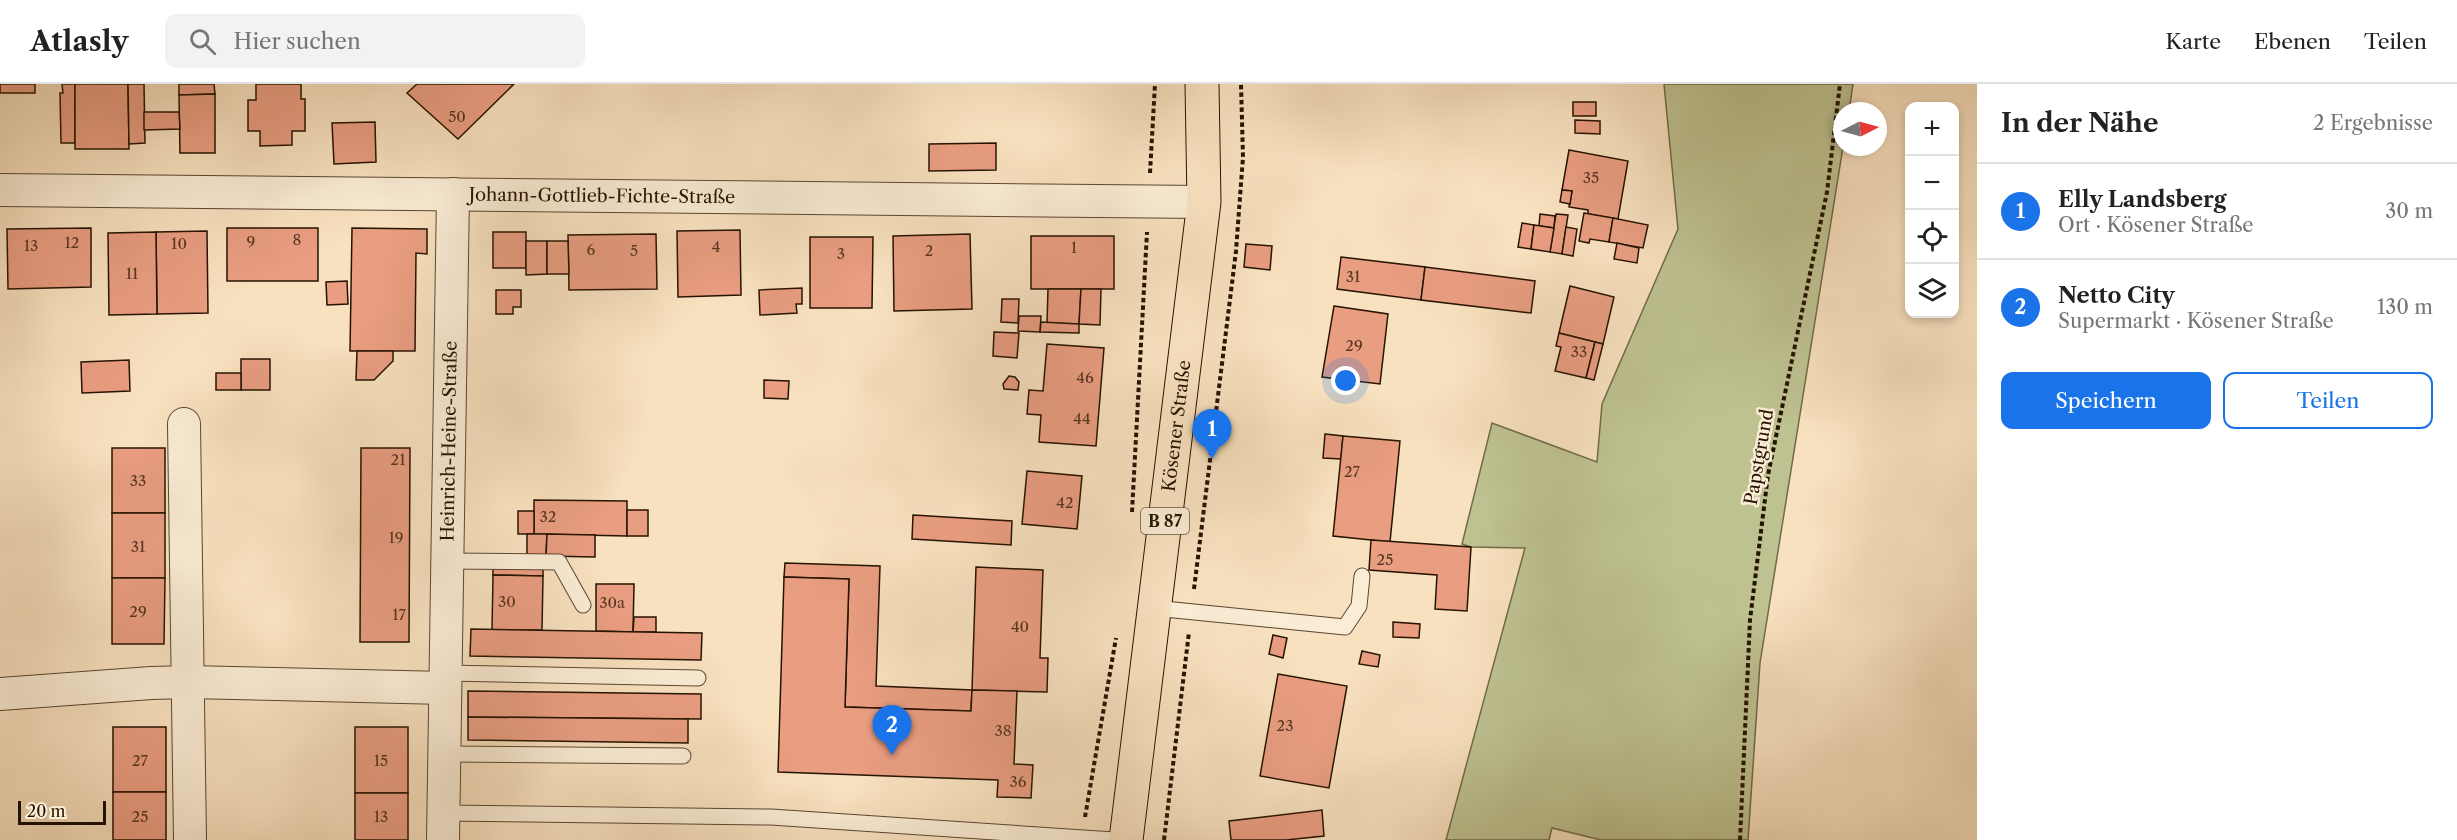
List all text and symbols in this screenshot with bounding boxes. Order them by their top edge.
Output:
search box [165,14,585,68]
text: Atlasly [30,24,129,58]
icon: search [186,25,219,58]
text: Hier suchen [234,28,361,55]
text: Karte [2166,29,2221,54]
text: Ebenen [2254,29,2331,54]
text: Teilen [2364,29,2427,54]
north arrow [1833,102,1887,156]
map controls [1905,102,1959,318]
button: + [1905,102,1959,156]
house number: 50 [448,107,466,126]
text: In der Nähe [2001,107,2158,139]
text: 2 Ergebnisse [2313,111,2433,135]
button: − [1905,156,1959,210]
house number: 35 [1583,168,1599,187]
street label: Johann-Gottlieb-Fichte-Straße [466,184,735,208]
text: Elly Landsberg [2058,186,2226,213]
text: 1 [2016,199,2025,223]
text: 30 m [2385,199,2433,223]
button: locate [1905,210,1959,264]
text: Ort · Kösener Straße [2058,213,2254,237]
house number: 8 [293,230,302,249]
house number: 9 [247,232,255,251]
house number: 12 [65,233,79,252]
house number: 10 [171,234,187,253]
house number: 13 [24,236,38,255]
house number: 4 [712,237,720,256]
house number: 1 [1071,238,1078,257]
house number: 6 [587,240,596,259]
house number: 5 [630,241,638,260]
house number: 2 [925,241,933,260]
house number: 3 [837,244,845,263]
house number: 11 [126,264,139,283]
button: layers [1905,264,1959,318]
house number: 31 [1346,267,1361,286]
text: Netto City [2058,282,2175,309]
text: 2 [2015,295,2026,319]
text: 130 m [2377,295,2433,319]
text: Supermarkt · Kösener Straße [2058,309,2334,333]
house number: 29 [1345,336,1363,355]
street label: Heinrich-Heine-Straße [437,341,462,542]
house number: 33 [1571,342,1587,361]
street label: Kösener Straße [1158,359,1196,493]
your location [1331,366,1360,395]
house number: 46 [1076,368,1094,387]
button: Speichern [2001,372,2211,429]
button: Teilen [2223,372,2433,429]
street label: Papstgrund [1740,407,1778,507]
house number: 44 [1073,409,1091,428]
pin: 1 [1192,410,1232,459]
house number: 21 [391,450,406,469]
house number: 27 [1344,462,1361,481]
house number: 33 [130,471,146,490]
house number: 42 [1056,493,1074,512]
house number: 32 [540,507,556,526]
road number: B 87 [1141,508,1189,534]
house number: 19 [388,528,404,547]
house number: 31 [131,537,146,556]
house number: 25 [1377,550,1393,569]
house number: 30 [498,592,516,611]
house number: 30a [599,593,625,612]
house number: 29 [129,602,147,621]
house number: 17 [392,605,406,624]
house number: 40 [1011,617,1029,636]
pin: 2 [872,706,912,755]
house number: 23 [1277,716,1293,735]
house number: 38 [994,721,1012,740]
house number: 27 [132,751,149,770]
house number: 15 [374,751,388,770]
house number: 36 [1009,772,1027,791]
scale bar [18,798,106,826]
text: 20 m [27,801,66,821]
house number: 25 [132,807,148,826]
house number: 13 [374,807,388,826]

